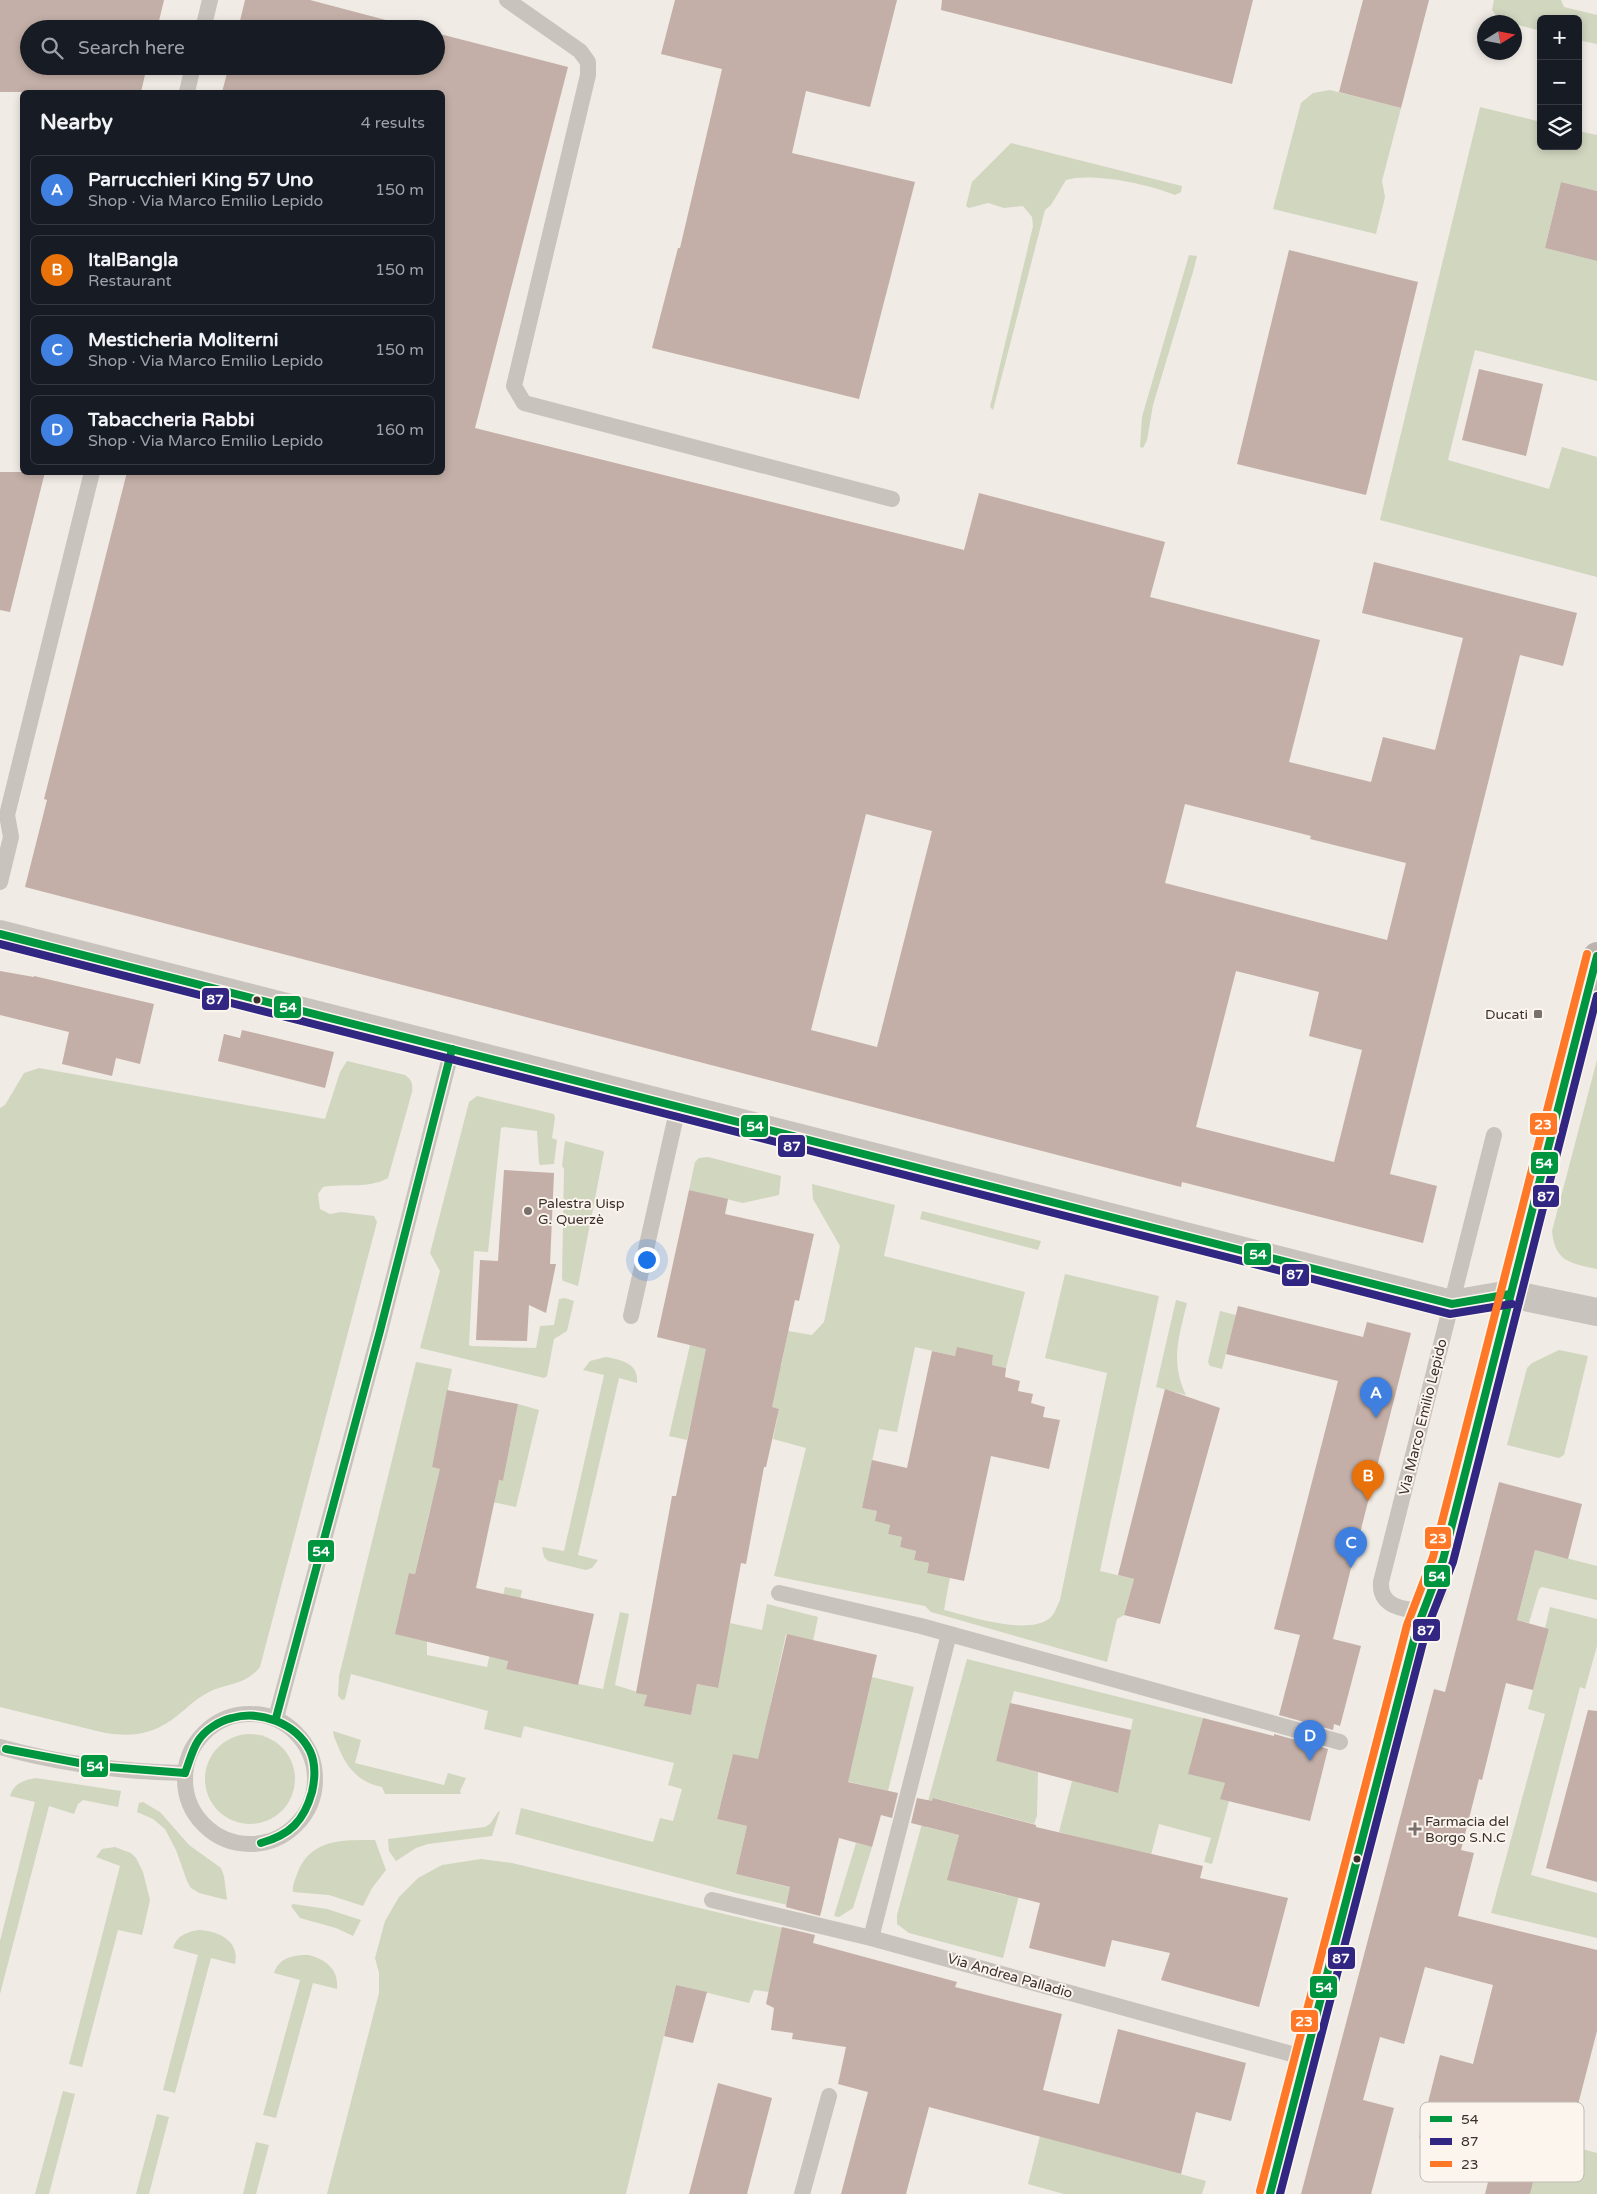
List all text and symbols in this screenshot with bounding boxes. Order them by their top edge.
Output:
north arrow [1477,15,1522,60]
map controls [1537,15,1582,150]
button: + [1537,15,1582,60]
search box [20,20,445,75]
icon: search [38,34,66,62]
text: Search here [78,37,185,59]
button: − [1537,60,1582,105]
button: layers [1537,105,1582,150]
text: Nearby [40,110,113,135]
text: 4 results [361,113,425,133]
text: Parrucchieri King 57 Uno [88,169,313,191]
text: A [51,180,63,200]
text: 150 m [375,180,424,200]
text: Shop · Via Marco Emilio Lepido [88,191,323,211]
text: ItalBangla [88,249,179,271]
text: B [51,260,63,280]
text: 150 m [375,260,424,280]
text: Restaurant [88,271,172,291]
text: Mesticheria Moliterni [88,329,279,351]
text: C [51,340,63,360]
text: 150 m [375,340,424,360]
text: Shop · Via Marco Emilio Lepido [88,351,323,371]
text: Tabaccheria Rabbi [88,409,254,431]
text: D [51,420,63,440]
text: 160 m [375,420,424,440]
text: Shop · Via Marco Emilio Lepido [88,431,323,451]
line badge: 87 [201,987,230,1011]
text: 87 [206,991,224,1008]
unlabelled marker [252,995,262,1005]
line badge: 54 [273,995,302,1019]
text: 54 [279,999,297,1016]
place label: Ducati [1485,1006,1528,1023]
marker: Ducati [1532,1008,1544,1020]
line badge: 23 [1529,1112,1558,1136]
line badge: 54 [740,1114,769,1138]
text: 23 [1534,1116,1552,1133]
text: 54 [746,1118,764,1135]
line badge: 87 [777,1134,806,1158]
text: 87 [783,1138,801,1155]
line badge: 54 [1530,1151,1559,1175]
text: 54 [1535,1155,1553,1172]
line badge: 87 [1532,1184,1560,1208]
text: 87 [1537,1188,1555,1205]
place label: Palestra Uisp G. Querzè [538,1195,625,1228]
marker: Palestra Uisp G. Querzè [522,1205,534,1217]
line badge: 54 [1243,1242,1272,1266]
text: 54 [1249,1246,1267,1263]
your location [634,1247,660,1273]
line badge: 87 [1281,1263,1310,1287]
text: 87 [1286,1266,1304,1283]
street label: Via Marco Emilio Lepido [1395,1337,1451,1497]
pin: A [1360,1377,1392,1418]
pin: B [1352,1460,1384,1501]
line badge: 23 [1424,1526,1452,1550]
pin: C [1335,1527,1367,1568]
text: 23 [1429,1530,1447,1547]
line badge: 54 [307,1539,335,1563]
text: 54 [312,1543,330,1560]
line badge: 54 [1423,1564,1451,1588]
text: 54 [1428,1568,1446,1585]
line badge: 87 [1412,1618,1441,1642]
text: 87 [1417,1622,1435,1639]
pin: D [1294,1720,1326,1761]
line badge: 54 [80,1754,109,1778]
text: 54 [86,1758,104,1775]
place label: Farmacia del Borgo S.N.C [1425,1813,1509,1846]
marker: Farmacia del Borgo S.N.C [1409,1823,1421,1835]
unlabelled marker [1352,1854,1362,1864]
line badge: 87 [1327,1946,1356,1970]
street label: Via Andrea Palladio [945,1950,1075,2002]
text: 87 [1332,1950,1350,1967]
line badge: 54 [1309,1975,1338,1999]
text: 54 [1315,1979,1333,1996]
line badge: 23 [1290,2009,1319,2033]
text: 23 [1295,2013,1313,2030]
legend [1420,2102,1584,2182]
text: 54 [1461,2111,1479,2128]
text: 87 [1461,2133,1479,2150]
text: 23 [1461,2156,1479,2173]

